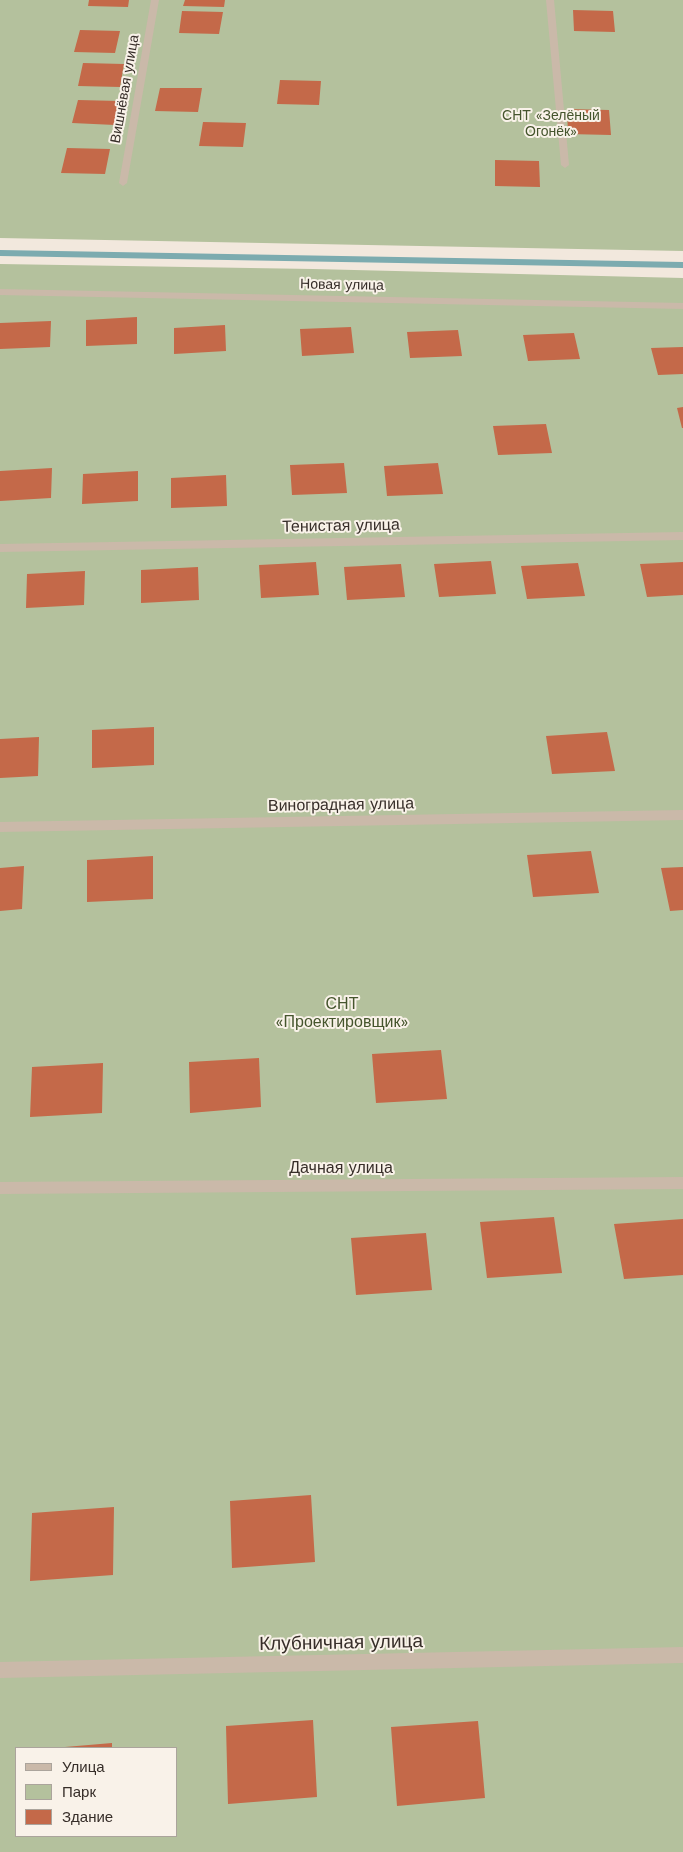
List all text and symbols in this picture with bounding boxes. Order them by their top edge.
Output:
street label: Вишнёвая улица [107,33,143,145]
park label: СНТ «Зелёный Огонёк» [502,108,600,140]
street label: Новая улица [300,276,384,294]
street label: Тенистая улица [282,515,400,537]
street label: Виноградная улица [268,794,414,816]
park label: СНТ «Проектировщик» [276,994,408,1032]
street label: Дачная улица [289,1158,393,1178]
street label: Клубничная улица [259,1630,423,1656]
legend [15,1747,178,1837]
text: Улица [62,1758,105,1776]
text: Парк [62,1783,96,1801]
text: Здание [62,1808,113,1826]

